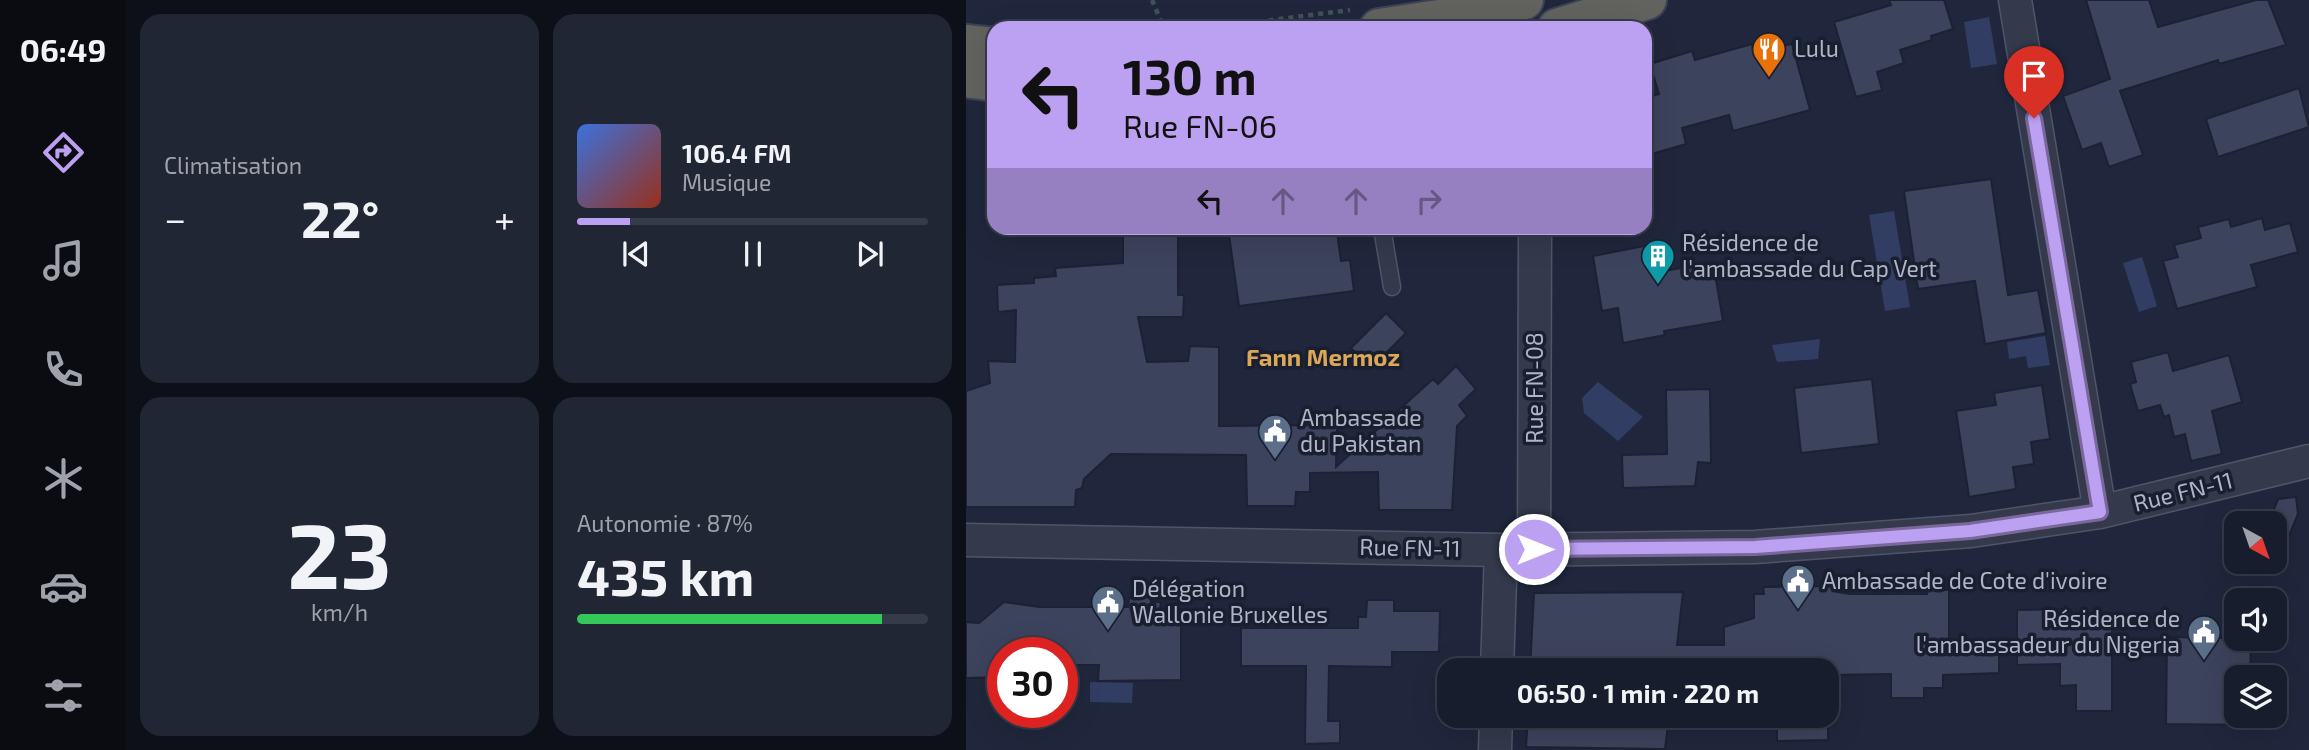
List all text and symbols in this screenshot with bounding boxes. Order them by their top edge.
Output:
text: 06:49 [20,30,106,68]
restaurant icon: Lulu [1750,30,1788,79]
place label: Lulu [1794,34,1839,62]
text: 130 m [1123,46,1257,105]
pin [2004,46,2064,118]
icon: left [1008,49,1099,140]
icon: arrive [2015,57,2053,95]
text: Rue FN-06 [1123,106,1277,144]
icon: directions [39,128,88,177]
text: 106.4 FM [682,137,792,168]
text: Climatisation [164,151,302,179]
text: Musique [682,168,771,196]
icon: left [1191,182,1229,220]
icon: ahead [1264,182,1302,220]
icon: ahead [1337,182,1375,220]
icon: right [1410,182,1448,220]
text: 22° [301,186,379,248]
text: − [164,195,186,241]
text: + [494,195,515,241]
place label: Résidence de l'ambassade du Cap Vert [1682,228,1937,282]
icon: previous [617,235,655,273]
icon: pause [734,235,772,273]
icon: next [851,235,889,273]
icon: music [39,236,88,285]
building icon: Résidence de l'ambassade du Cap Vert [1639,237,1677,286]
street label: Rue FN-08 [1520,332,1548,444]
district label: Fann Mermoz [1246,342,1400,371]
icon: phone [39,345,88,394]
place label: Ambassade du Pakistan [1300,403,1422,457]
public building icon: Ambassade du Pakistan [1256,412,1294,461]
icon: climate [39,454,88,503]
street label: Rue FN-11 [2130,465,2235,517]
text: 23 [287,498,392,607]
text: Autonomie · 87% [577,509,753,537]
north arrow [2224,511,2287,574]
map controls [2224,511,2287,728]
position arrow [1497,512,1571,586]
street label: Rue FN-11 [1359,532,1461,562]
text: 435 km [577,544,754,606]
icon: car [39,562,88,611]
public building icon: Ambassade de Cote d'ivoire [1779,562,1817,611]
place label: Ambassade de Cote d'ivoire [1822,566,2108,594]
place label: Délégation Wallonie Bruxelles [1132,574,1328,628]
public building icon: Délégation Wallonie Bruxelles [1089,583,1127,632]
button: sound [2224,588,2287,651]
text: km/h [311,598,368,626]
place label: Résidence de l'ambassadeur du Nigeria [1916,604,2180,658]
public building icon: Résidence de l'ambassadeur du Nigeria [2185,613,2223,662]
speed limit sign: 30 [987,637,1078,728]
button: layers [2224,665,2287,728]
icon: filters [39,671,88,720]
text: 06:50 · 1 min · 220 m [1517,677,1759,708]

